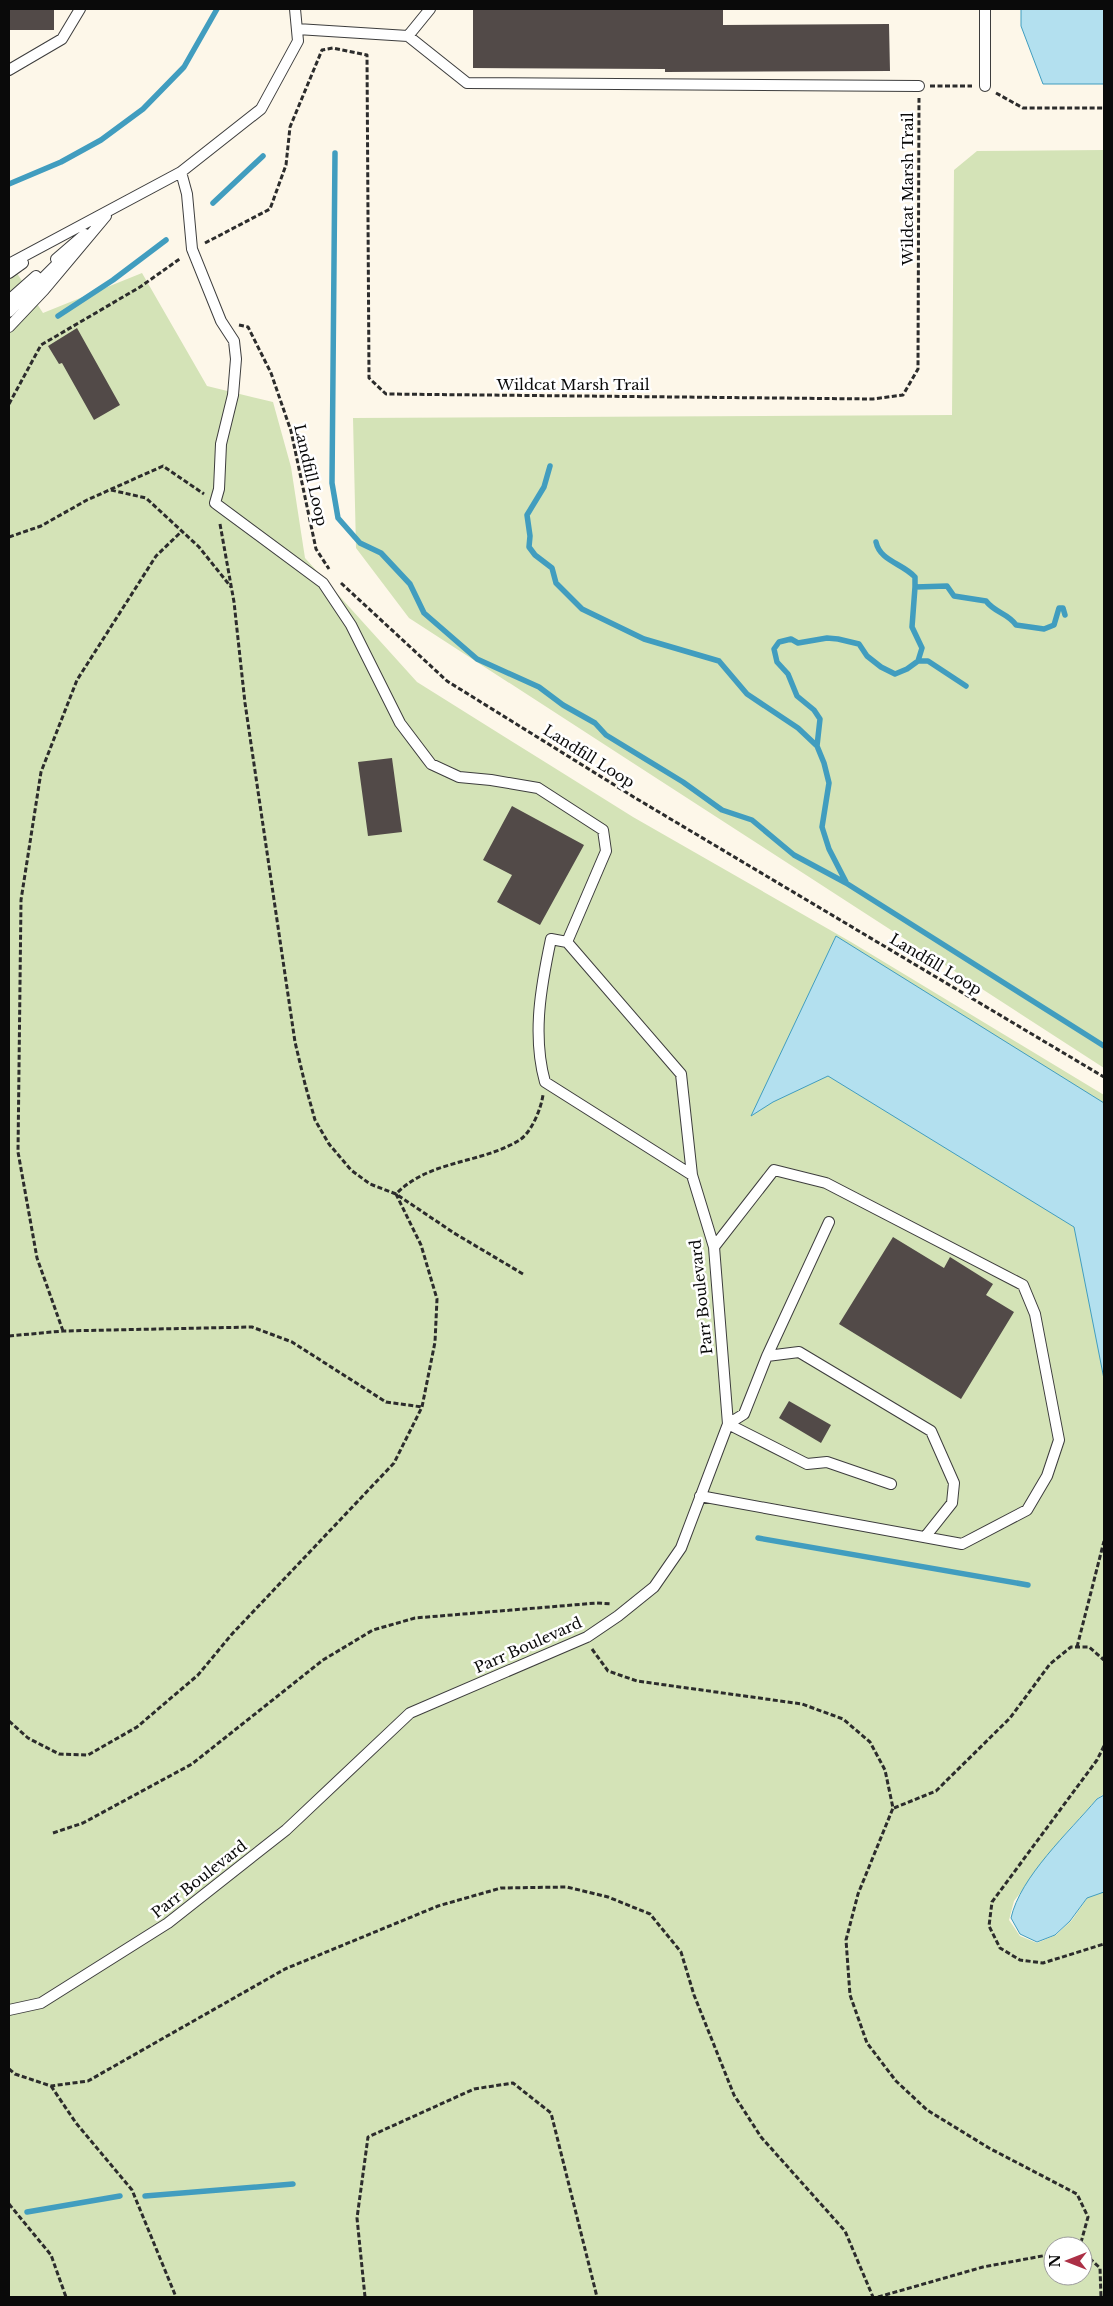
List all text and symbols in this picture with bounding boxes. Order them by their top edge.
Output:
street label: Wildcat Marsh Trail [898,112,917,267]
street label: Wildcat Marsh Trail [495,375,650,394]
street label: Landfill Loop [290,422,332,528]
street label: Landfill Loop [540,720,638,792]
street label: Landfill Loop [886,929,986,999]
street label: Parr Boulevard [686,1238,716,1356]
street label: Parr Boulevard [471,1613,585,1677]
street label: Parr Boulevard [148,1836,250,1922]
north arrow [1043,2236,1093,2286]
text: N [1046,2254,1064,2268]

